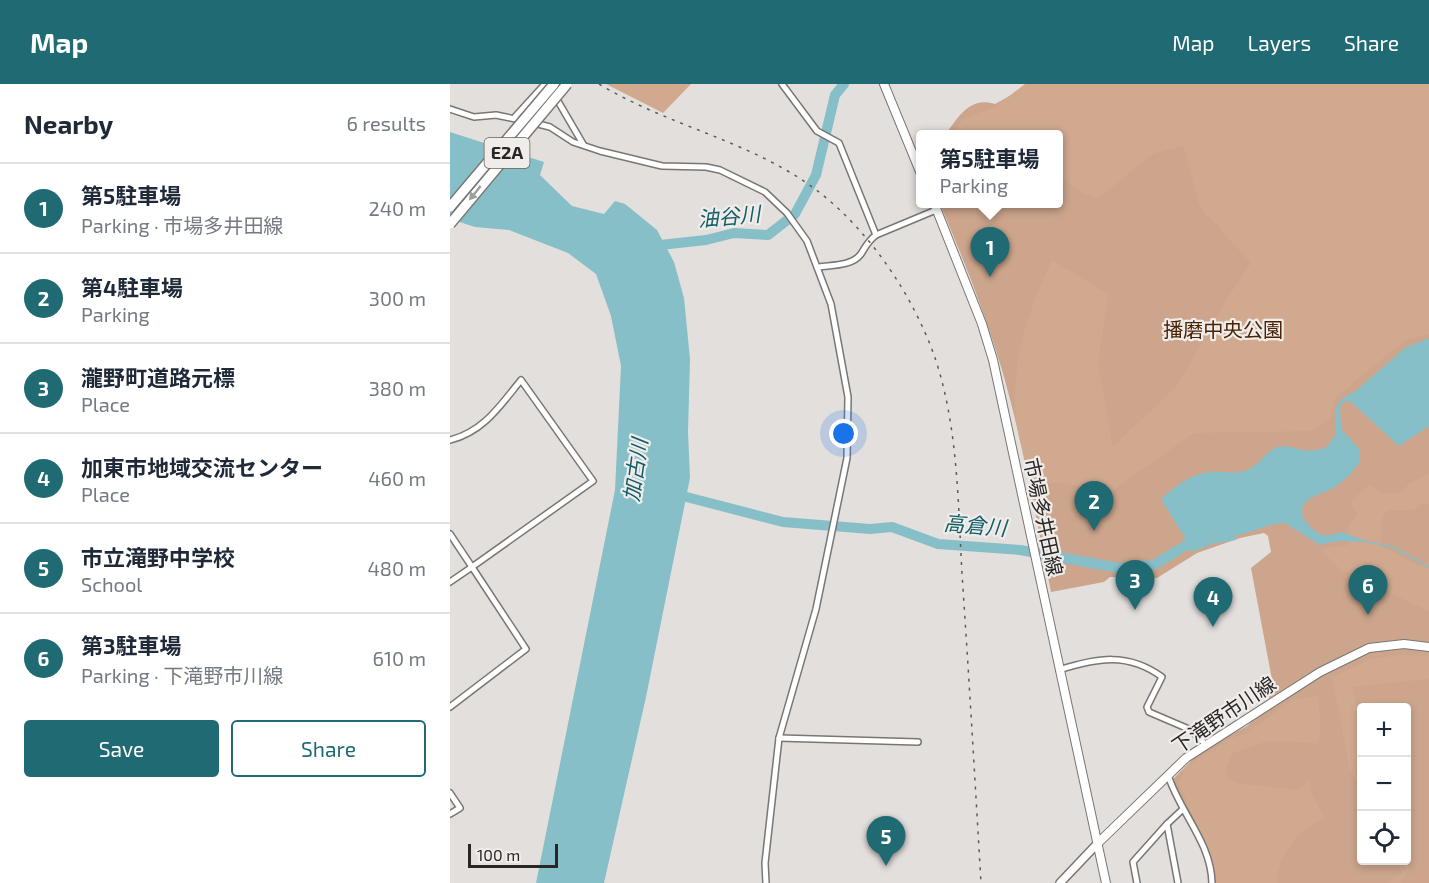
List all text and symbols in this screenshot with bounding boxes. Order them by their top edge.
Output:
text: Map [30,25,88,59]
text: Map [1172,30,1214,55]
text: Layers [1247,30,1311,55]
text: Share [1344,30,1399,55]
text: Nearby [24,108,113,139]
text: 6 results [346,111,426,135]
popup [916,130,1063,208]
road number: E2A [484,138,530,168]
text: 第5駐車場 [939,145,1040,171]
text: Parking [939,173,1008,197]
text: 第5駐車場 [81,182,181,208]
one-way arrow [469,185,482,200]
text: 1 [39,196,48,220]
text: 240 m [368,196,426,220]
water label: 油谷川 [696,200,763,231]
text: Parking · 市場多井田線 [81,213,283,237]
pin: 1 [970,228,1010,277]
text: 第4駐車場 [81,274,183,300]
text: 2 [38,286,49,310]
text: 300 m [369,286,426,310]
text: Parking [81,302,150,326]
park label: 播磨中央公園 [1163,317,1283,341]
text: 瀧野町道路元標 [81,364,235,390]
text: 3 [38,376,49,400]
text: 380 m [369,376,426,400]
text: Place [81,392,130,416]
your location [829,419,858,448]
water label: 加古川 [618,435,652,503]
text: 加東市地域交流センター [81,454,323,480]
street label: 市場多井田線 [1020,456,1068,578]
text: 4 [37,466,50,490]
text: 460 m [368,466,426,490]
text: Place [81,482,130,506]
pin: 2 [1074,482,1114,531]
water label: 高倉川 [943,509,1010,540]
text: 市立滝野中学校 [81,544,235,570]
text: 5 [38,556,49,580]
text: 480 m [368,556,426,580]
pin: 3 [1116,560,1154,610]
pin: 6 [1348,566,1388,615]
text: School [81,572,142,596]
pin: 4 [1194,578,1233,627]
text: 第3駐車場 [81,632,181,658]
text: 6 [38,646,49,670]
text: 610 m [373,646,426,670]
text: Parking · 下滝野市川線 [81,663,283,687]
street label: 下滝野市川線 [1167,671,1280,758]
map controls [1357,703,1411,865]
button: + [1357,703,1411,757]
button: Save [24,720,219,777]
button: Share [231,720,426,777]
button: − [1357,757,1411,811]
button: locate [1357,811,1411,865]
pin: 5 [866,816,906,866]
scale bar [468,841,558,868]
text: 100 m [477,845,520,864]

